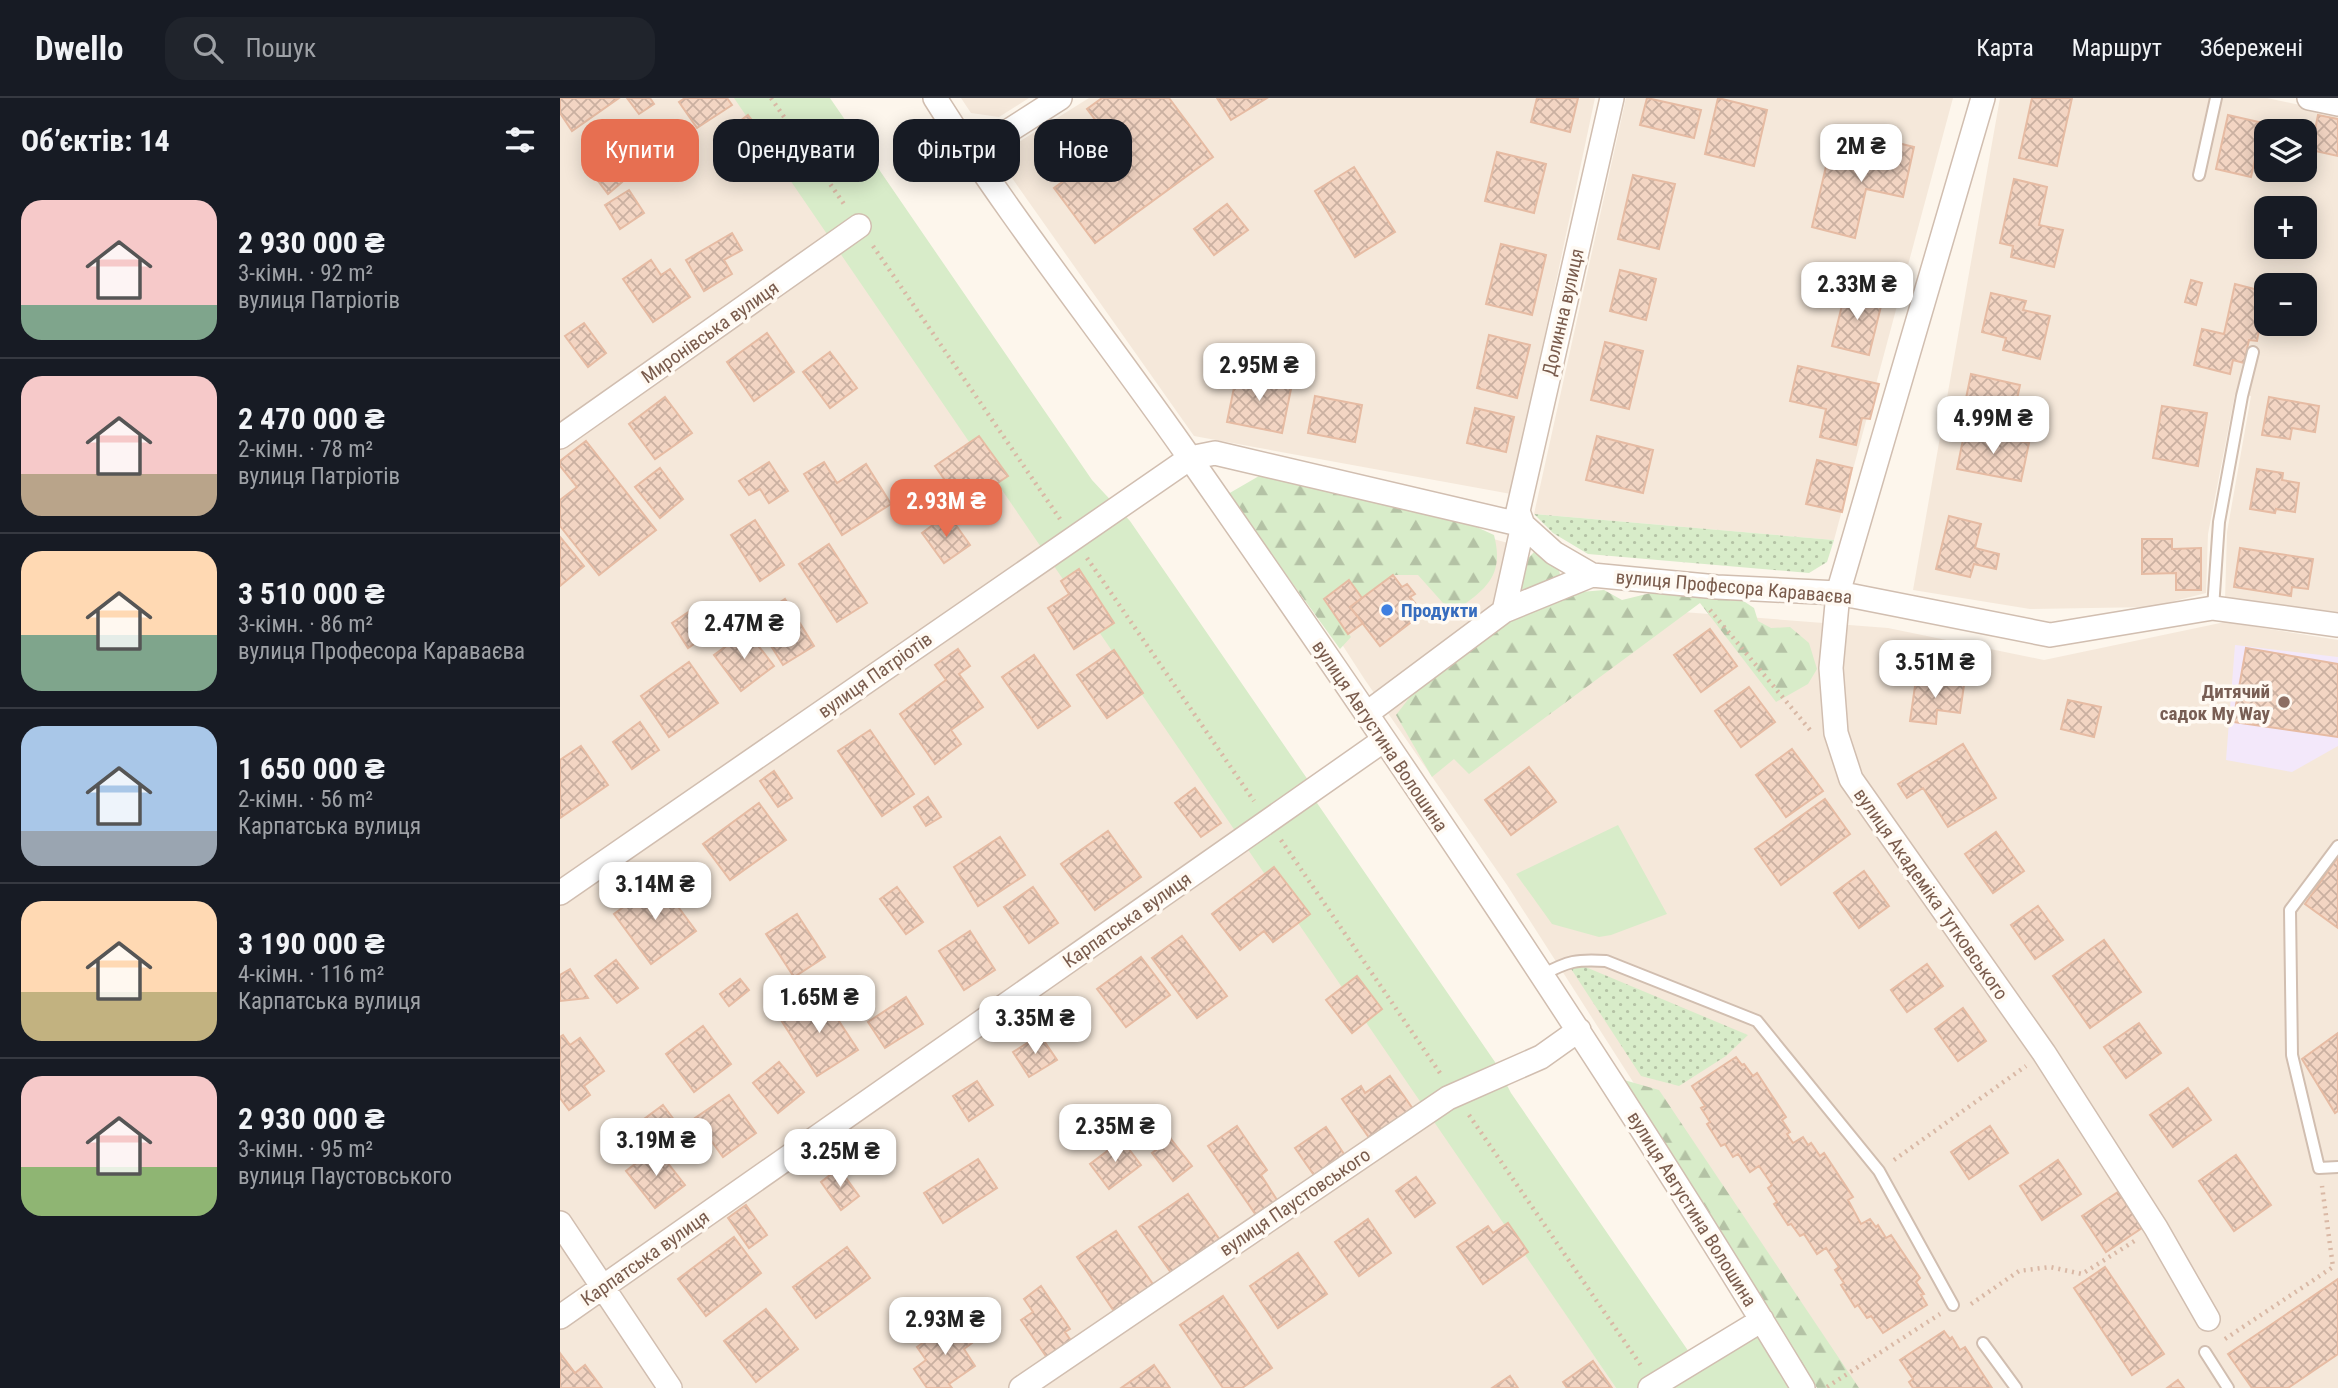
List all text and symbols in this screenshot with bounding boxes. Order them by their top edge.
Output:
search box [165,17,655,80]
text: Dwello [35,29,123,68]
icon: search [189,29,227,67]
text: Пошук [245,33,316,63]
text: Карта [1976,34,2034,62]
text: Маршрут [2072,34,2162,62]
text: Збережені [2200,34,2303,62]
chip: Купити [581,119,699,182]
chip: Орендувати [713,119,879,182]
chip: Фільтри [893,119,1020,182]
chip: Нове [1034,119,1132,182]
map controls [2254,119,2317,336]
button: layers [2254,119,2317,182]
icon: filters [501,121,539,159]
text: Об’єктів: 14 [21,123,170,158]
pin: 2M ₴ [1820,125,1902,184]
text: 2M ₴ [1836,133,1886,160]
button: + [2254,196,2317,259]
text: 2 930 000 ₴ [238,225,385,260]
icon: home [77,228,161,312]
street label: Долинна вулиця [1537,246,1589,378]
text: 3-кімн. · 92 m² [238,260,373,287]
pin: 2.33M ₴ [1792,262,1922,322]
text: 2.33M ₴ [1817,271,1897,298]
button: − [2254,273,2317,336]
street label: Миронівська вулиця [637,276,783,388]
text: вулиця Патріотів [238,287,400,314]
pin: 2.95M ₴ [1194,344,1324,403]
text: 2.95M ₴ [1219,352,1299,379]
pin: 4.99M ₴ [1928,396,2058,456]
text: 2 470 000 ₴ [238,401,385,436]
icon: home [77,404,161,488]
text: 4.99M ₴ [1953,405,2033,432]
text: 2-кімн. · 78 m² [238,436,373,463]
text: вулиця Патріотів [238,463,400,490]
pin: 2.93M ₴ [881,480,1011,539]
text: 2.93M ₴ [906,488,986,515]
street label: вулиця Професора Караваєва [1615,565,1853,609]
text: 3 510 000 ₴ [238,576,385,611]
icon: home [77,579,161,663]
place label: Продукти [1401,599,1478,622]
pin: 2.47M ₴ [679,602,809,661]
marker: Продукти [1379,602,1395,618]
text: 2.47M ₴ [704,610,784,637]
text: 3-кімн. · 86 m² [238,611,373,638]
street label: вулиця Патріотів [814,627,936,723]
street label: вулиця Августина Волошина [1307,636,1453,836]
text: вулиця Професора Караваєва [238,638,525,665]
pin: 3.51M ₴ [1870,640,2000,700]
text: 3.51M ₴ [1895,649,1975,676]
place label: Дитячий садок My Way [2160,680,2271,725]
marker: Дитячий садок My Way [2276,694,2292,710]
text: 1 650 000 ₴ [238,751,385,786]
icon: home [77,754,161,838]
street label: вулиця Академіка Тутковського [1849,784,2013,1004]
text: 2-кімн. · 56 m² [238,786,373,813]
text: Карпатська вулиця [238,813,421,840]
pin: 3.14M ₴ [590,862,720,922]
street label: Карпатська вулиця [1058,867,1196,973]
text: 3.14M ₴ [615,871,695,898]
text: 3 190 000 ₴ [238,926,385,961]
icon: home [77,929,161,1013]
text: 4-кімн. · 116 m² [238,961,384,988]
pin: 1.65M ₴ [754,976,884,1035]
text: 1.65M ₴ [779,984,859,1011]
text: Карпатська вулиця [238,988,421,1015]
pin: 3.35M ₴ [970,996,1100,1056]
text: 3.35M ₴ [995,1005,1075,1032]
text: 2 930 000 ₴ [238,1101,385,1136]
icon: home [77,1104,161,1188]
pin: 2.35M ₴ [1050,1104,1180,1164]
street label: вулиця Августина Волошина [1622,1107,1762,1311]
text: 2.35M ₴ [1075,1113,1155,1140]
pin: 3.19M ₴ [591,1118,721,1178]
text: 3.19M ₴ [616,1127,696,1154]
pin: 3.25M ₴ [775,1130,905,1189]
text: 3-кімн. · 95 m² [238,1136,373,1163]
text: 3.25M ₴ [800,1138,880,1165]
street label: вулиця Паустовського [1215,1143,1375,1261]
text: вулиця Паустовського [238,1163,452,1190]
street label: Карпатська вулиця [576,1205,714,1311]
pin: 2.93M ₴ [880,1298,1010,1357]
text: 2.93M ₴ [905,1306,985,1333]

